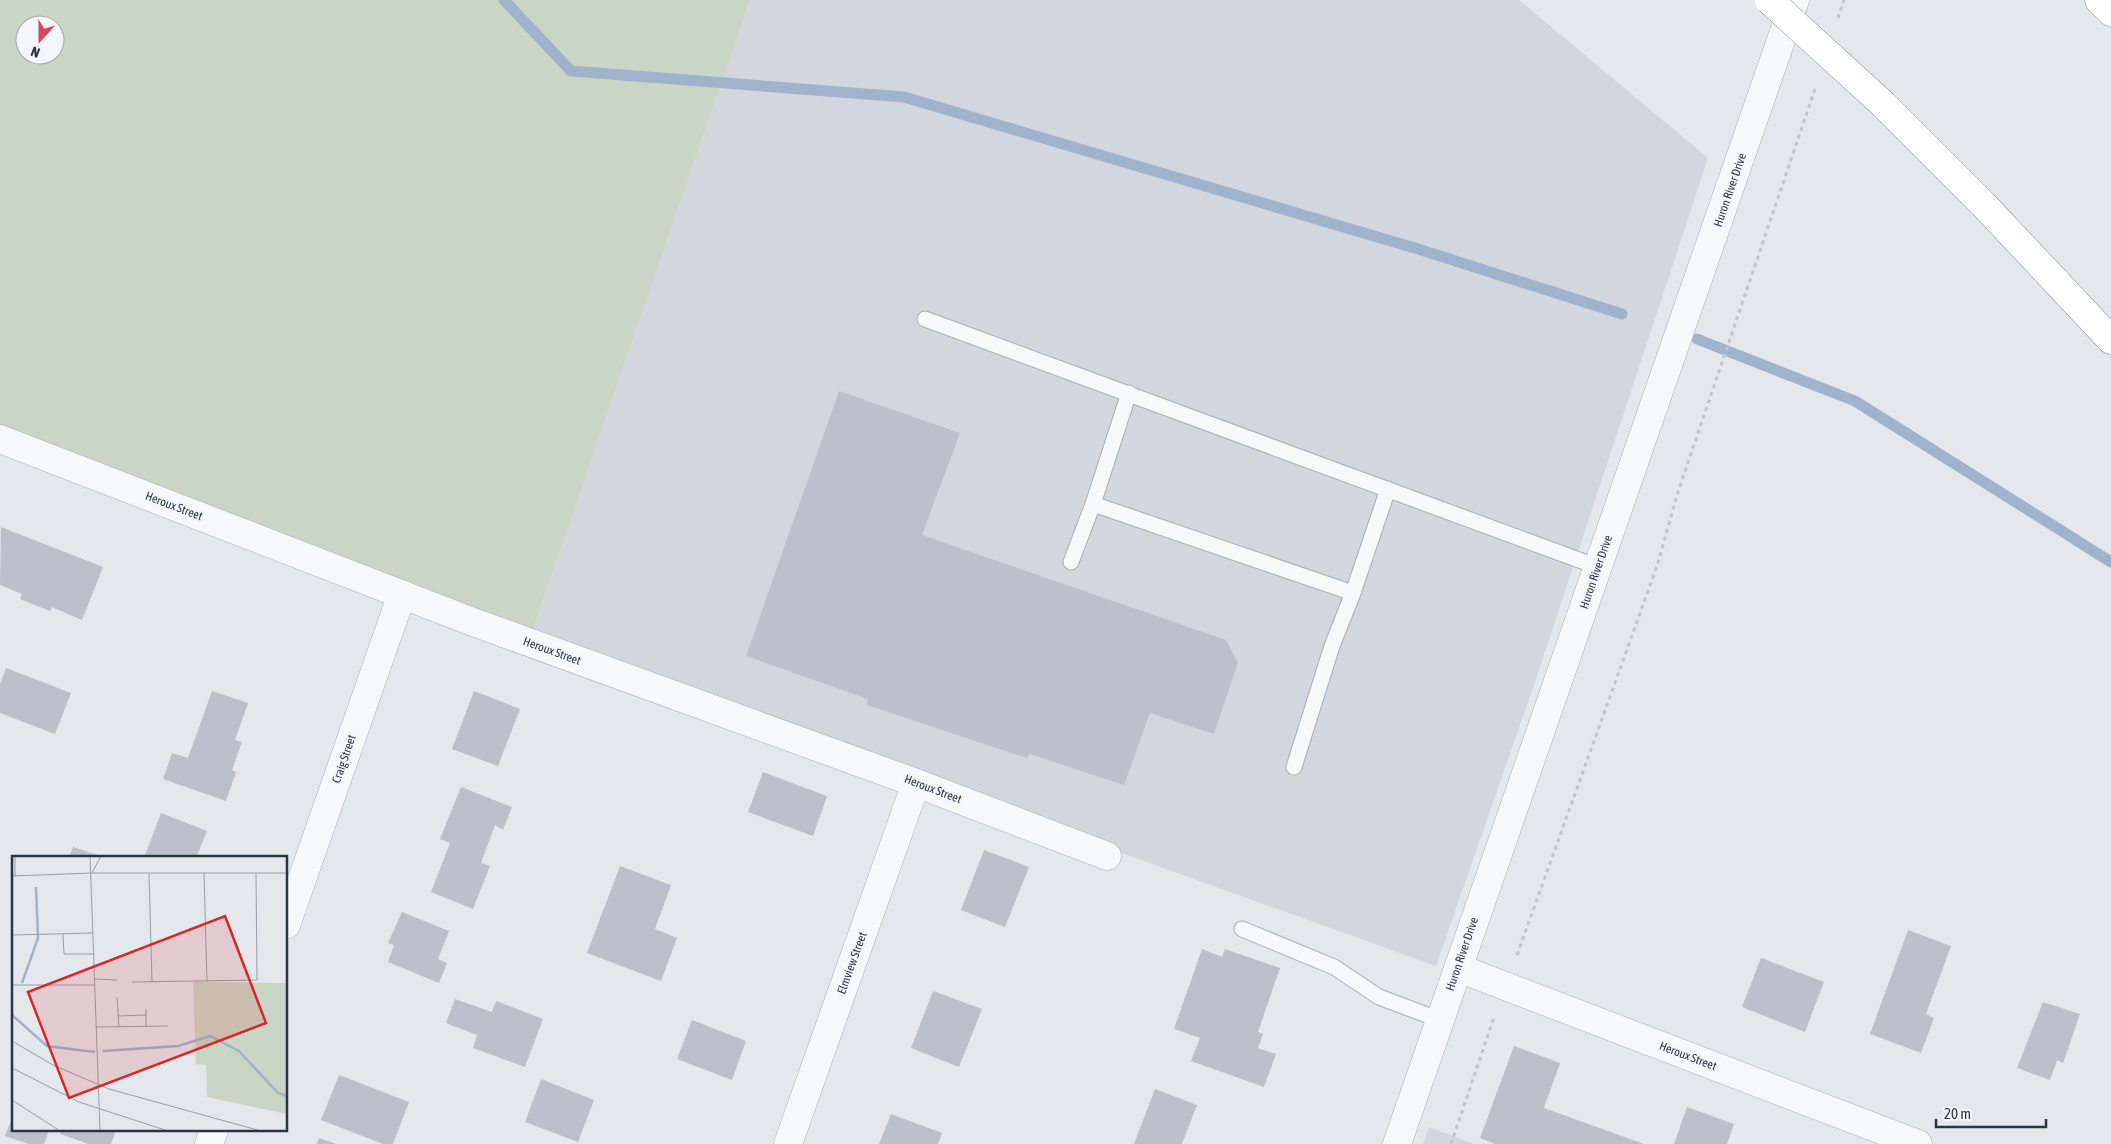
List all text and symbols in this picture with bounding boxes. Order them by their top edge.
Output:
north arrow [15,15,65,65]
text: N [29,43,42,61]
street label: Huron River Drive [1711,151,1749,229]
street label: Heroux Street [143,489,205,524]
street label: Huron River Drive [1577,533,1615,611]
street label: Heroux Street [521,634,583,668]
street label: Craig Street [329,732,359,785]
street label: Heroux Street [902,772,964,807]
inset map [12,856,288,1132]
street label: Huron River Drive [1443,915,1481,993]
street label: Elmview Street [834,930,870,996]
street label: Heroux Street [1657,1039,1719,1074]
scale bar [1936,1096,2046,1128]
text: 20 m [1944,1105,1971,1122]

